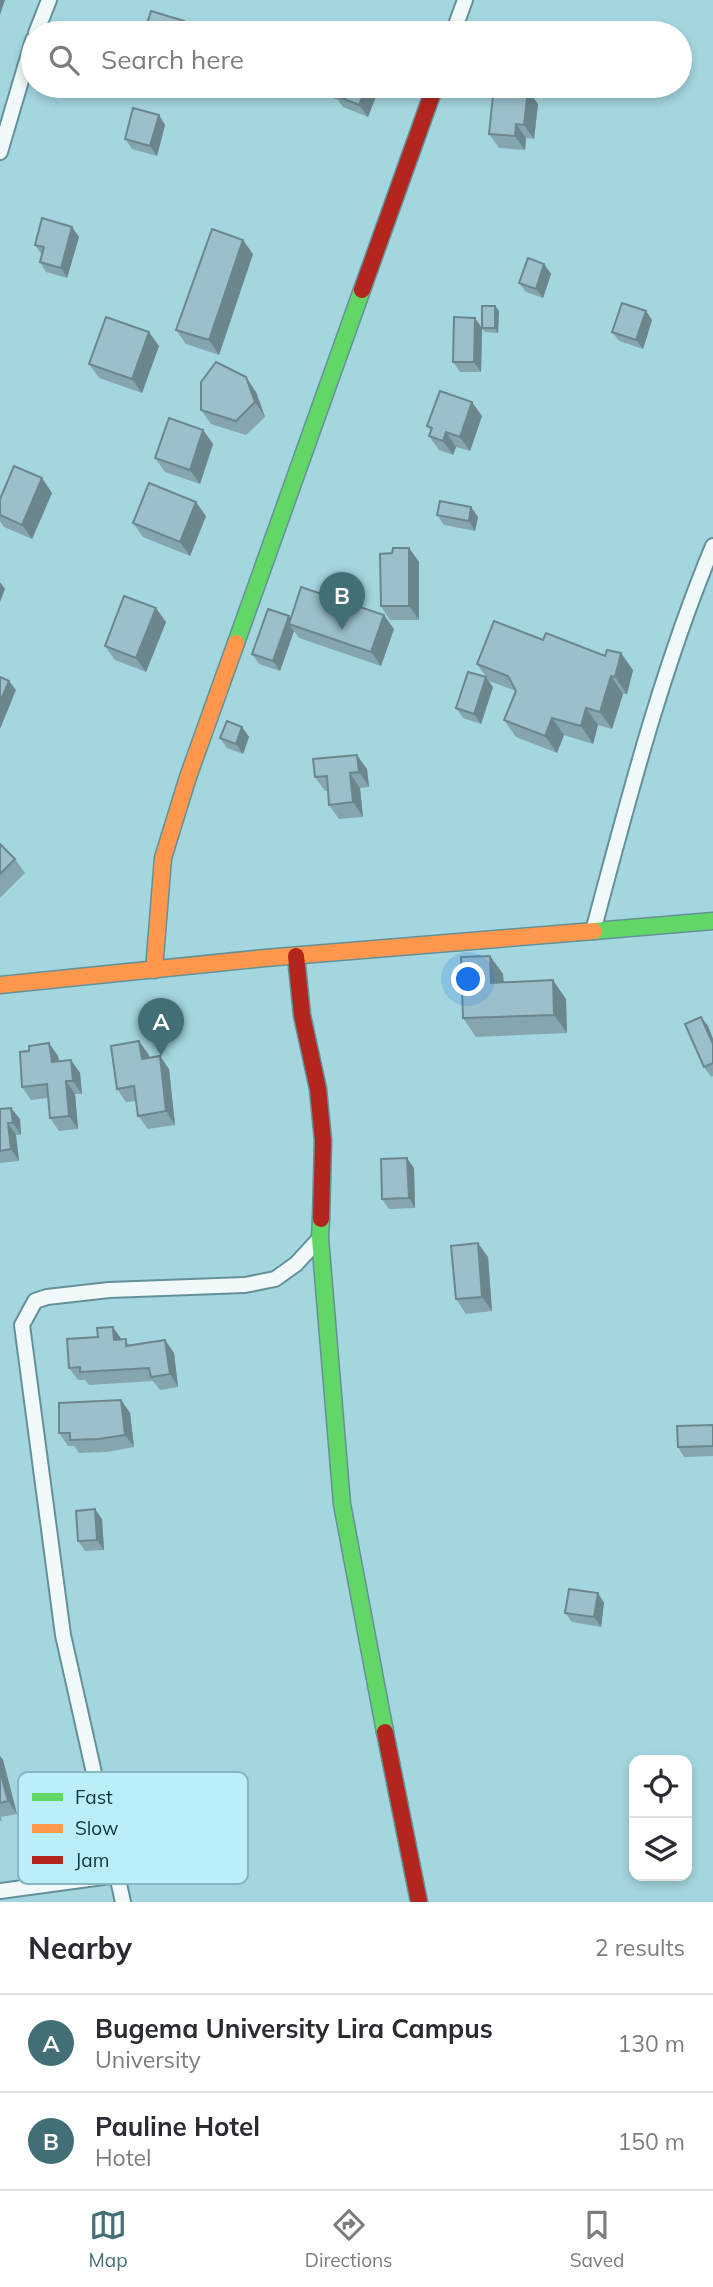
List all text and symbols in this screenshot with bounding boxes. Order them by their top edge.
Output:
search box [21,21,692,98]
icon: search [45,41,83,79]
text: Search here [101,43,244,76]
pin: B [319,572,365,630]
your location [451,962,485,996]
pin: A [138,998,184,1056]
map controls [629,1755,692,1881]
button: locate [629,1755,692,1818]
legend [18,1772,248,1884]
text: Fast [75,1785,113,1809]
text: Slow [75,1816,119,1840]
button: layers [629,1818,692,1881]
text: Jam [75,1848,109,1872]
text: Nearby [28,1929,132,1967]
text: 2 results [595,1933,685,1962]
text: Bugema University Lira Campus [95,2012,493,2045]
text: A [42,2029,60,2058]
text: 130 m [617,2029,685,2058]
text: University [95,2045,201,2074]
text: Pauline Hotel [95,2110,260,2143]
text: B [43,2127,59,2156]
text: 150 m [617,2127,685,2156]
text: Hotel [95,2143,152,2172]
tab: Map [89,2206,128,2272]
tab: Directions [305,2206,393,2272]
tab: Saved [570,2206,624,2272]

